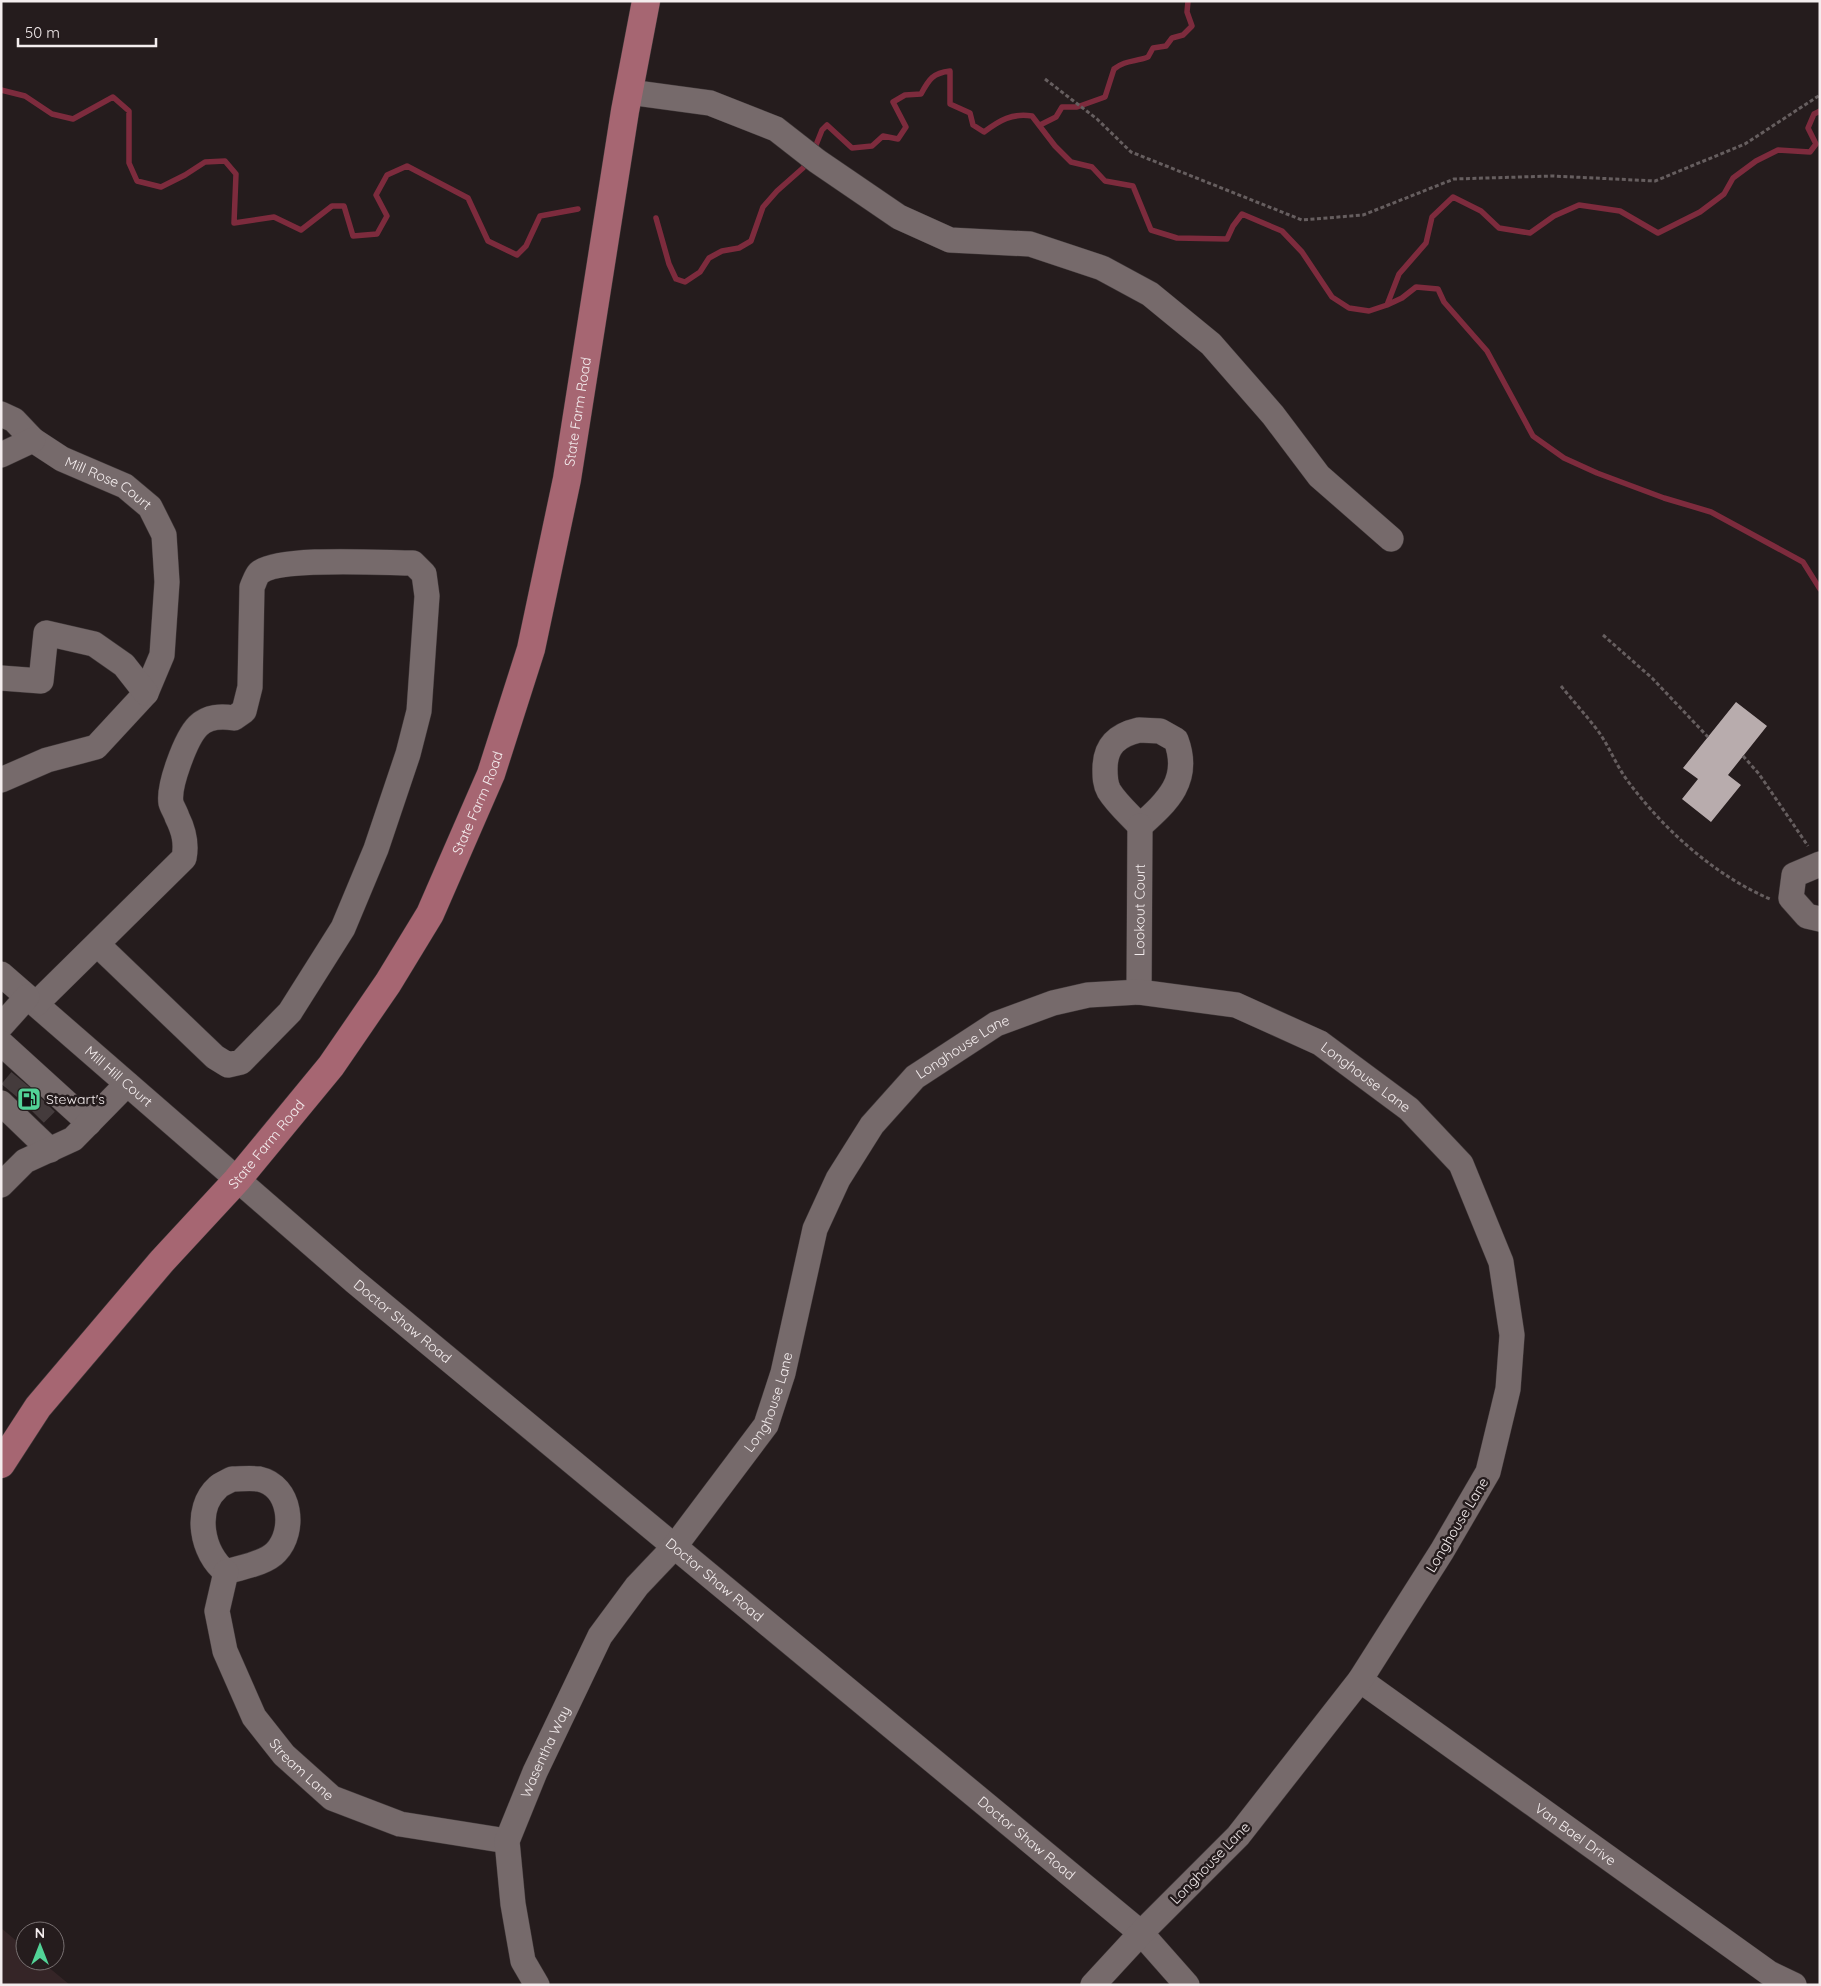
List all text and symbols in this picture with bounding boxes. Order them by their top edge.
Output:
scale bar [18,15,155,47]
text: 50 m [25,23,60,42]
street label: State Farm Road [560,356,595,468]
street label: Mill Rose Court [62,452,156,514]
street label: State Farm Road [448,749,507,857]
street label: Lookout Court [1130,864,1149,956]
street label: Longhouse Lane [912,1011,1012,1083]
street label: Longhouse Lane [1317,1038,1414,1116]
street label: Mill Hill Court [81,1042,156,1111]
fuel station icon: Stewart's [16,1086,42,1112]
place label: Stewart's [46,1090,105,1108]
street label: State Farm Road [224,1096,308,1193]
street label: Doctor Shaw Road [350,1276,455,1367]
street label: Longhouse Lane [740,1350,796,1456]
street label: Longhouse Lane [1422,1474,1492,1576]
street label: Doctor Shaw Road [662,1534,767,1625]
street label: Wasentha Way [516,1703,574,1800]
street label: Stream Lane [265,1735,338,1804]
street label: Doctor Shaw Road [974,1792,1079,1884]
street label: Van Bael Drive [1531,1799,1620,1870]
street label: Longhouse Lane [1166,1818,1254,1908]
north arrow [15,1921,65,1971]
text: N [35,1924,45,1942]

